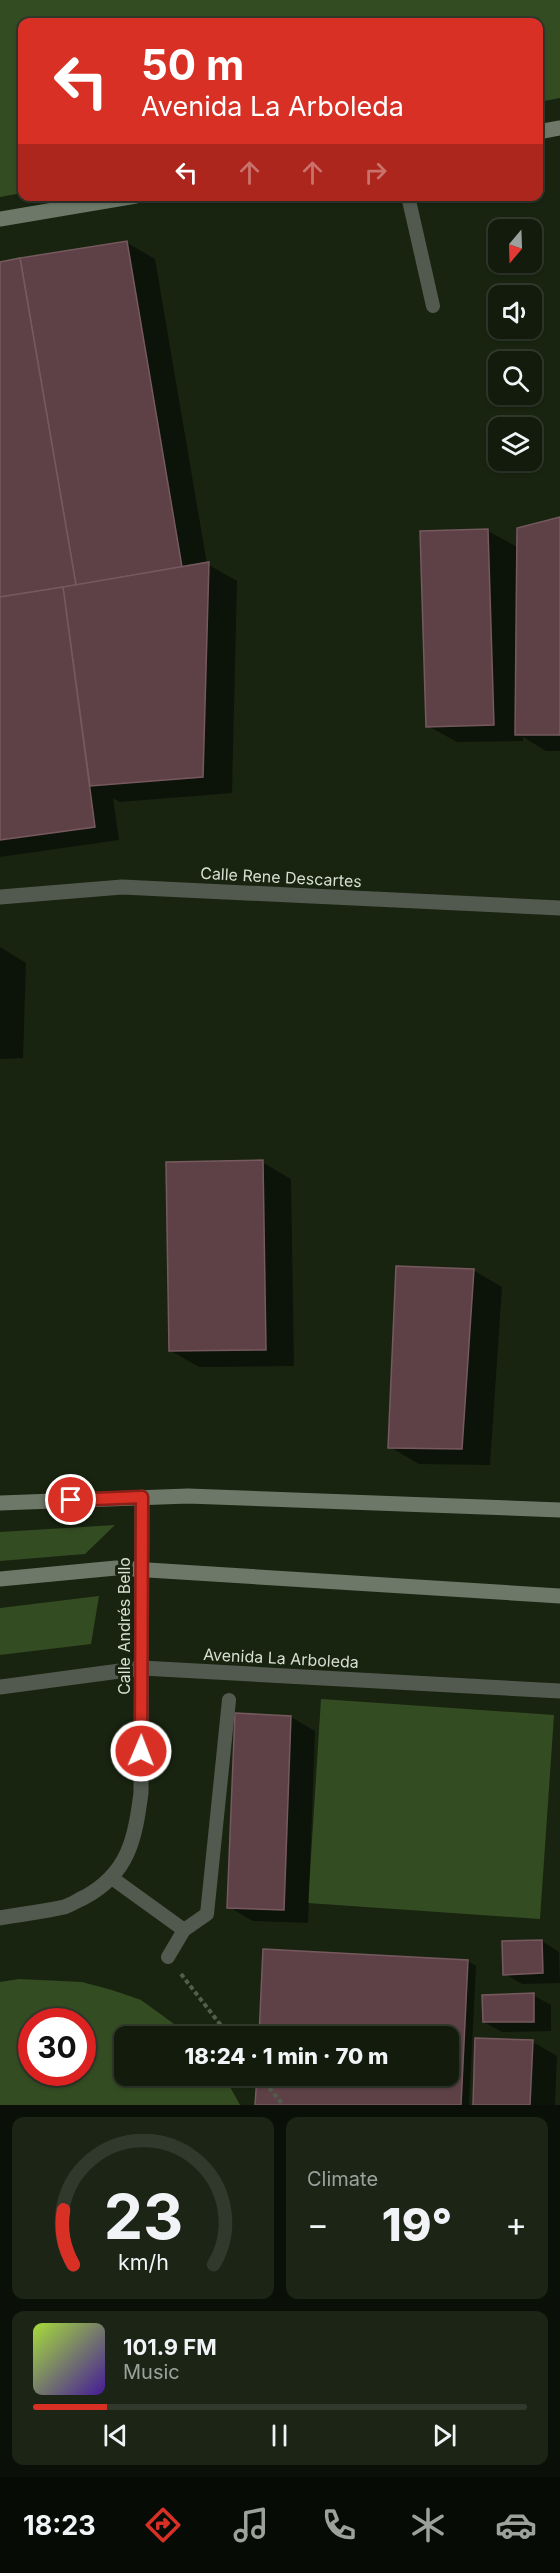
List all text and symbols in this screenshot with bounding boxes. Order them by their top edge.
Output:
text: 50 m [141,39,244,90]
icon: left [42,42,120,120]
text: Avenida La Arboleda [141,90,404,123]
icon: left [170,156,203,189]
icon: ahead [233,156,266,189]
icon: ahead [296,156,329,189]
icon: right [359,156,392,189]
north arrow [488,219,542,273]
map controls [488,219,542,471]
button: sound [488,285,542,339]
button: search [488,351,542,405]
button: layers [488,417,542,471]
street label: Calle Rene Descartes [200,863,362,891]
pin [45,1474,96,1525]
icon: arrive [54,1483,87,1516]
street label: Calle Andrés Bello [114,1557,134,1695]
street label: Avenida La Arboleda [203,1644,359,1672]
position arrow [109,1719,173,1783]
speed limit sign: 30 [18,2008,96,2086]
text: 18:24 · 1 min · 70 m [185,2043,388,2069]
text: Climate [307,2167,378,2191]
text: 23 [103,2179,183,2254]
text: 19° [382,2197,452,2252]
text: − [307,2204,329,2244]
text: + [505,2204,527,2244]
text: km/h [118,2249,168,2275]
text: 101.9 FM [123,2334,217,2360]
text: Music [123,2360,180,2384]
icon: previous [99,2419,132,2452]
icon: pause [263,2419,296,2452]
icon: next [428,2419,461,2452]
icon: directions [142,2504,184,2546]
icon: music [230,2504,272,2546]
icon: phone [318,2504,360,2546]
icon: climate [407,2504,449,2546]
icon: car [495,2504,537,2546]
text: 18:23 [23,2509,96,2542]

